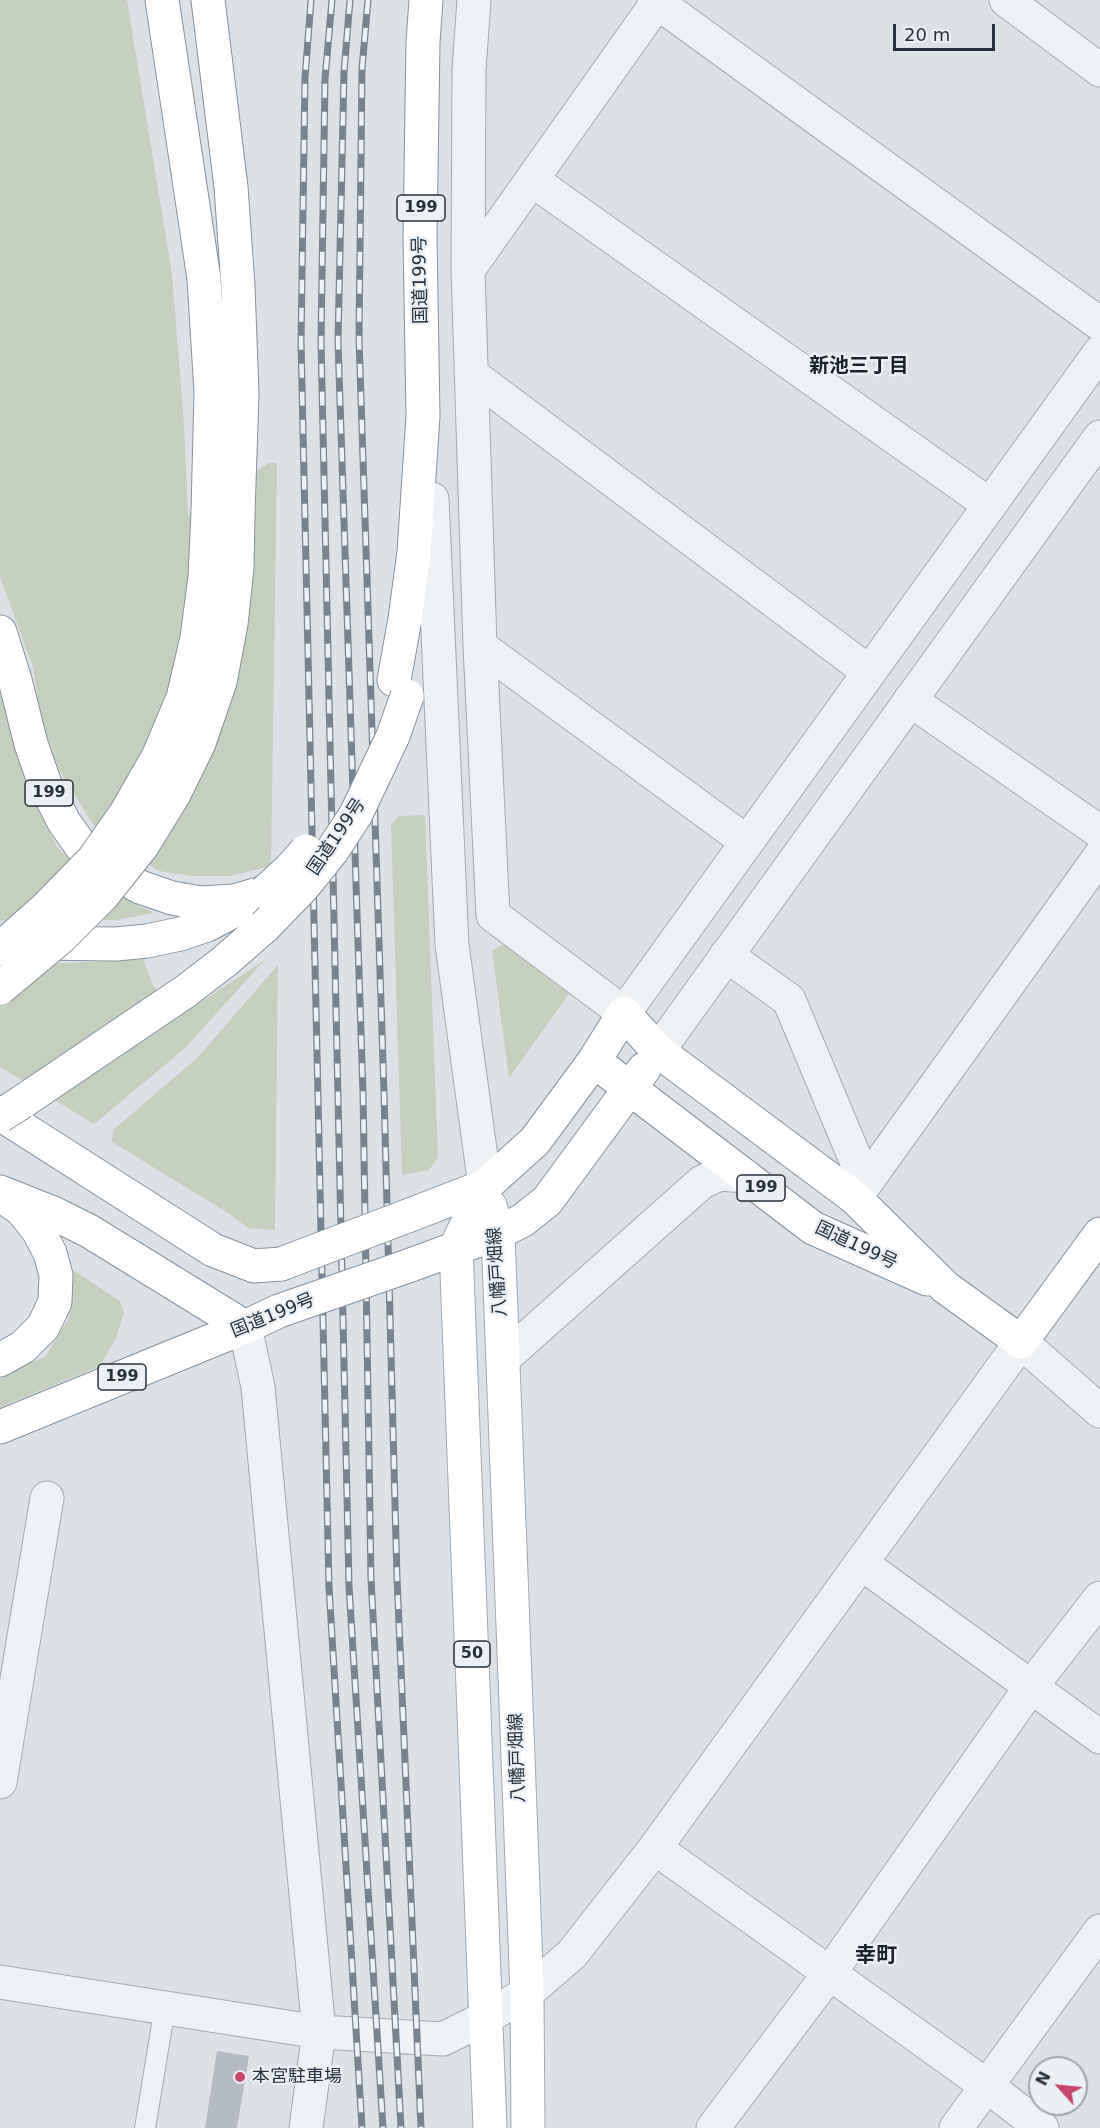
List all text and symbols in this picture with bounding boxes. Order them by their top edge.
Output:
scale bar [896,12,998,50]
text: 20 m [904,24,950,45]
road number: 199 [397,195,445,221]
street label: 国道199号 [409,236,433,324]
district label: 新池三丁目 [809,355,909,379]
road number: 199 [25,780,73,806]
street label: 国道199号 [303,794,371,880]
road number: 199 [737,1175,785,1201]
street label: 国道199号 [811,1218,901,1274]
street label: 八幡戸畑線 [484,1226,512,1318]
street label: 国道199号 [228,1289,318,1343]
road number: 199 [98,1364,146,1390]
road number: 50 [454,1641,490,1667]
street label: 八幡戸畑線 [506,1713,530,1803]
district label: 幸町 [855,1944,897,1970]
north arrow [1028,2056,1088,2116]
place label: 本宮駐車場 [252,2066,342,2088]
text: N [1032,2068,1055,2089]
marker: 本宮駐車場 [233,2070,247,2084]

